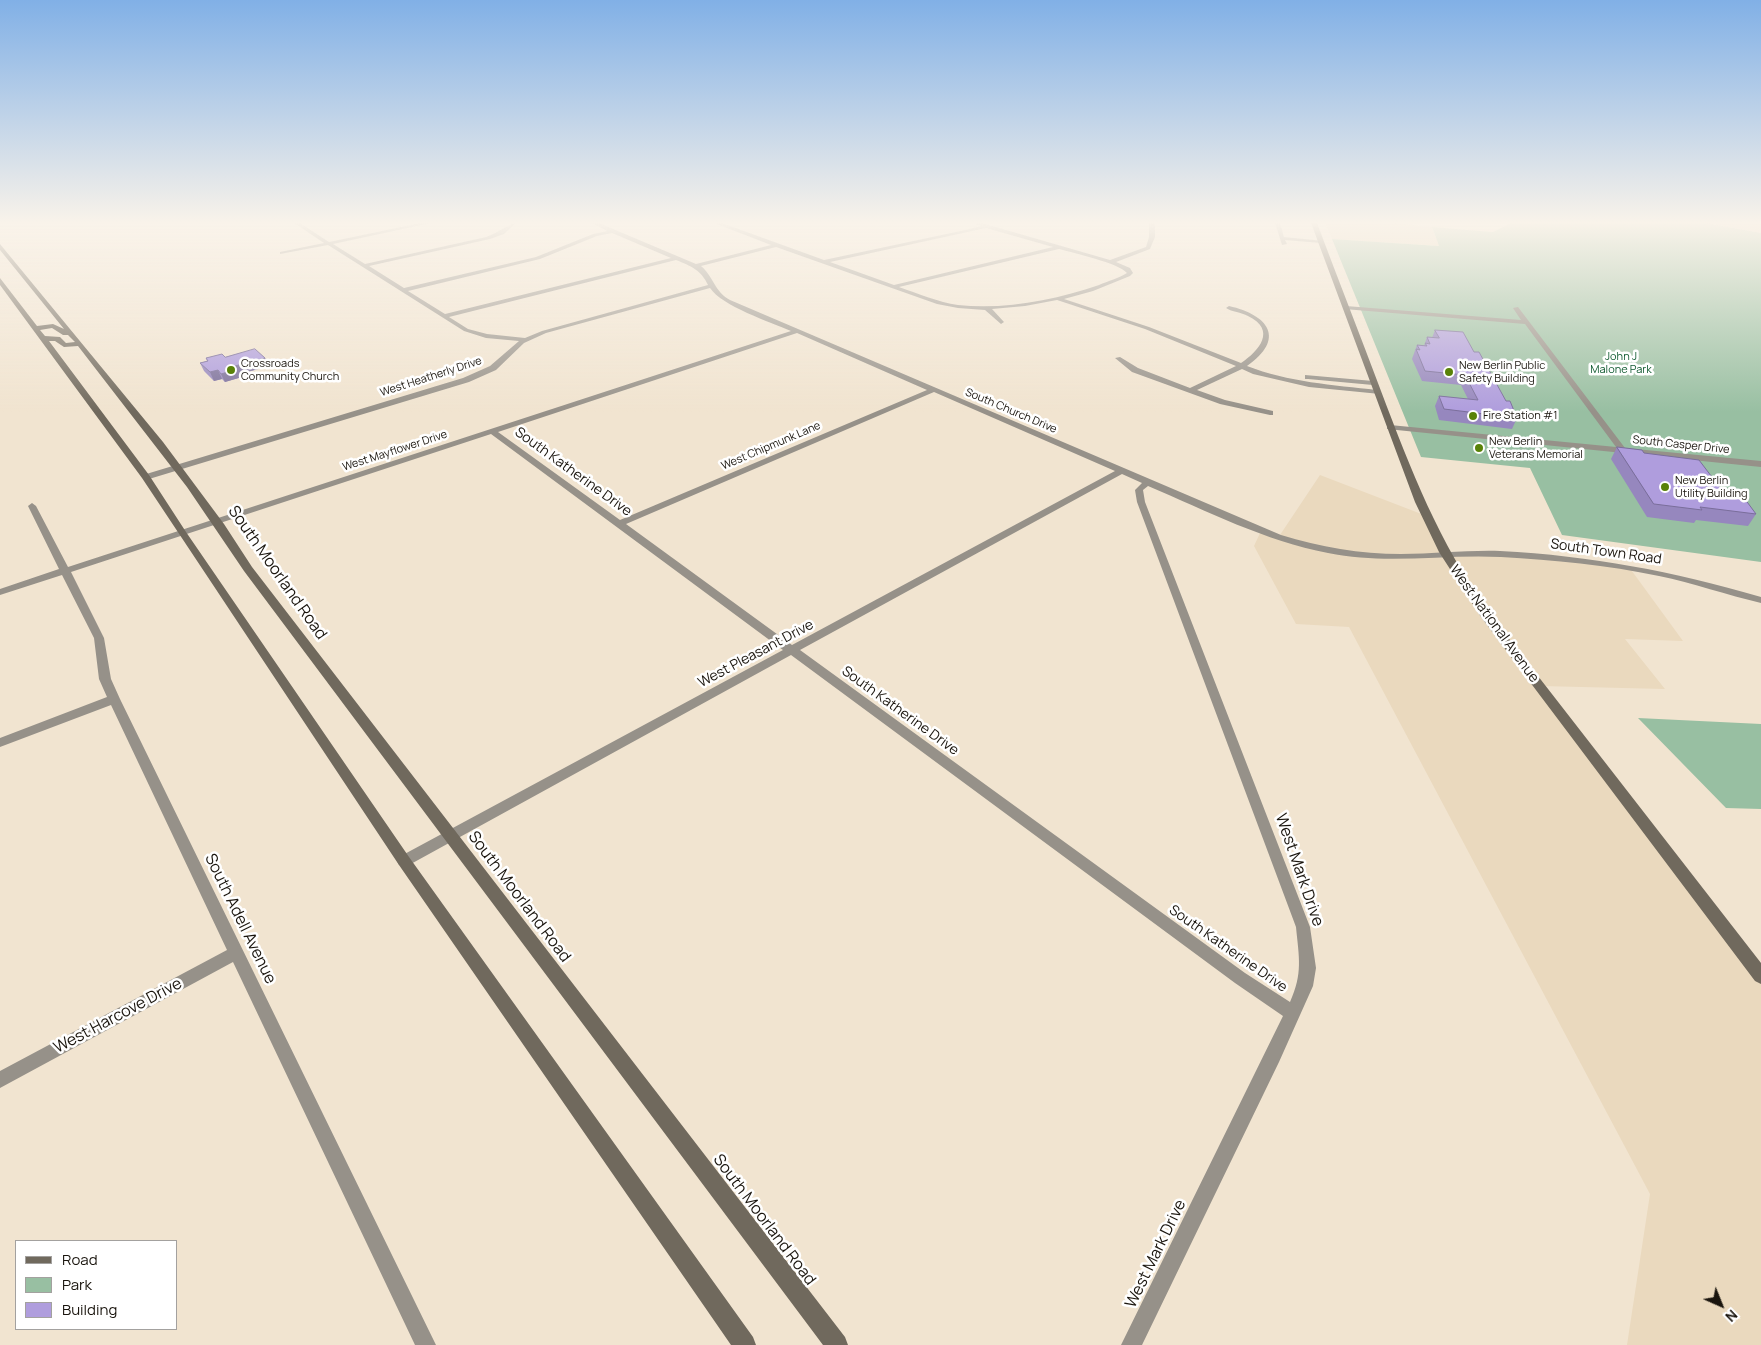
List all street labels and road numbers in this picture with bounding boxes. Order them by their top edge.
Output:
street label: West Heatherly Drive [379,354,483,400]
street label: South Church Drive [963,386,1059,436]
street label: West Chipmunk Lane [719,419,823,473]
street label: South Katherine Drive [511,424,635,520]
street label: West Mayflower Drive [341,428,449,474]
street label: South Casper Drive [1632,433,1730,457]
street label: South Moorland Road [224,502,330,644]
street label: South Town Road [1549,536,1663,568]
street label: West National Avenue [1446,562,1542,686]
street label: West Pleasant Drive [695,616,817,692]
street label: South Katherine Drive [838,663,962,759]
street label: West Mark Drive [1271,811,1327,929]
street label: South Moorland Road [464,828,574,966]
street label: South Adell Avenue [200,851,280,987]
street label: South Katherine Drive [1166,902,1290,996]
street label: West Harcove Drive [51,974,185,1058]
street label: South Moorland Road [709,1151,819,1289]
street label: West Mark Drive [1122,1197,1190,1311]

